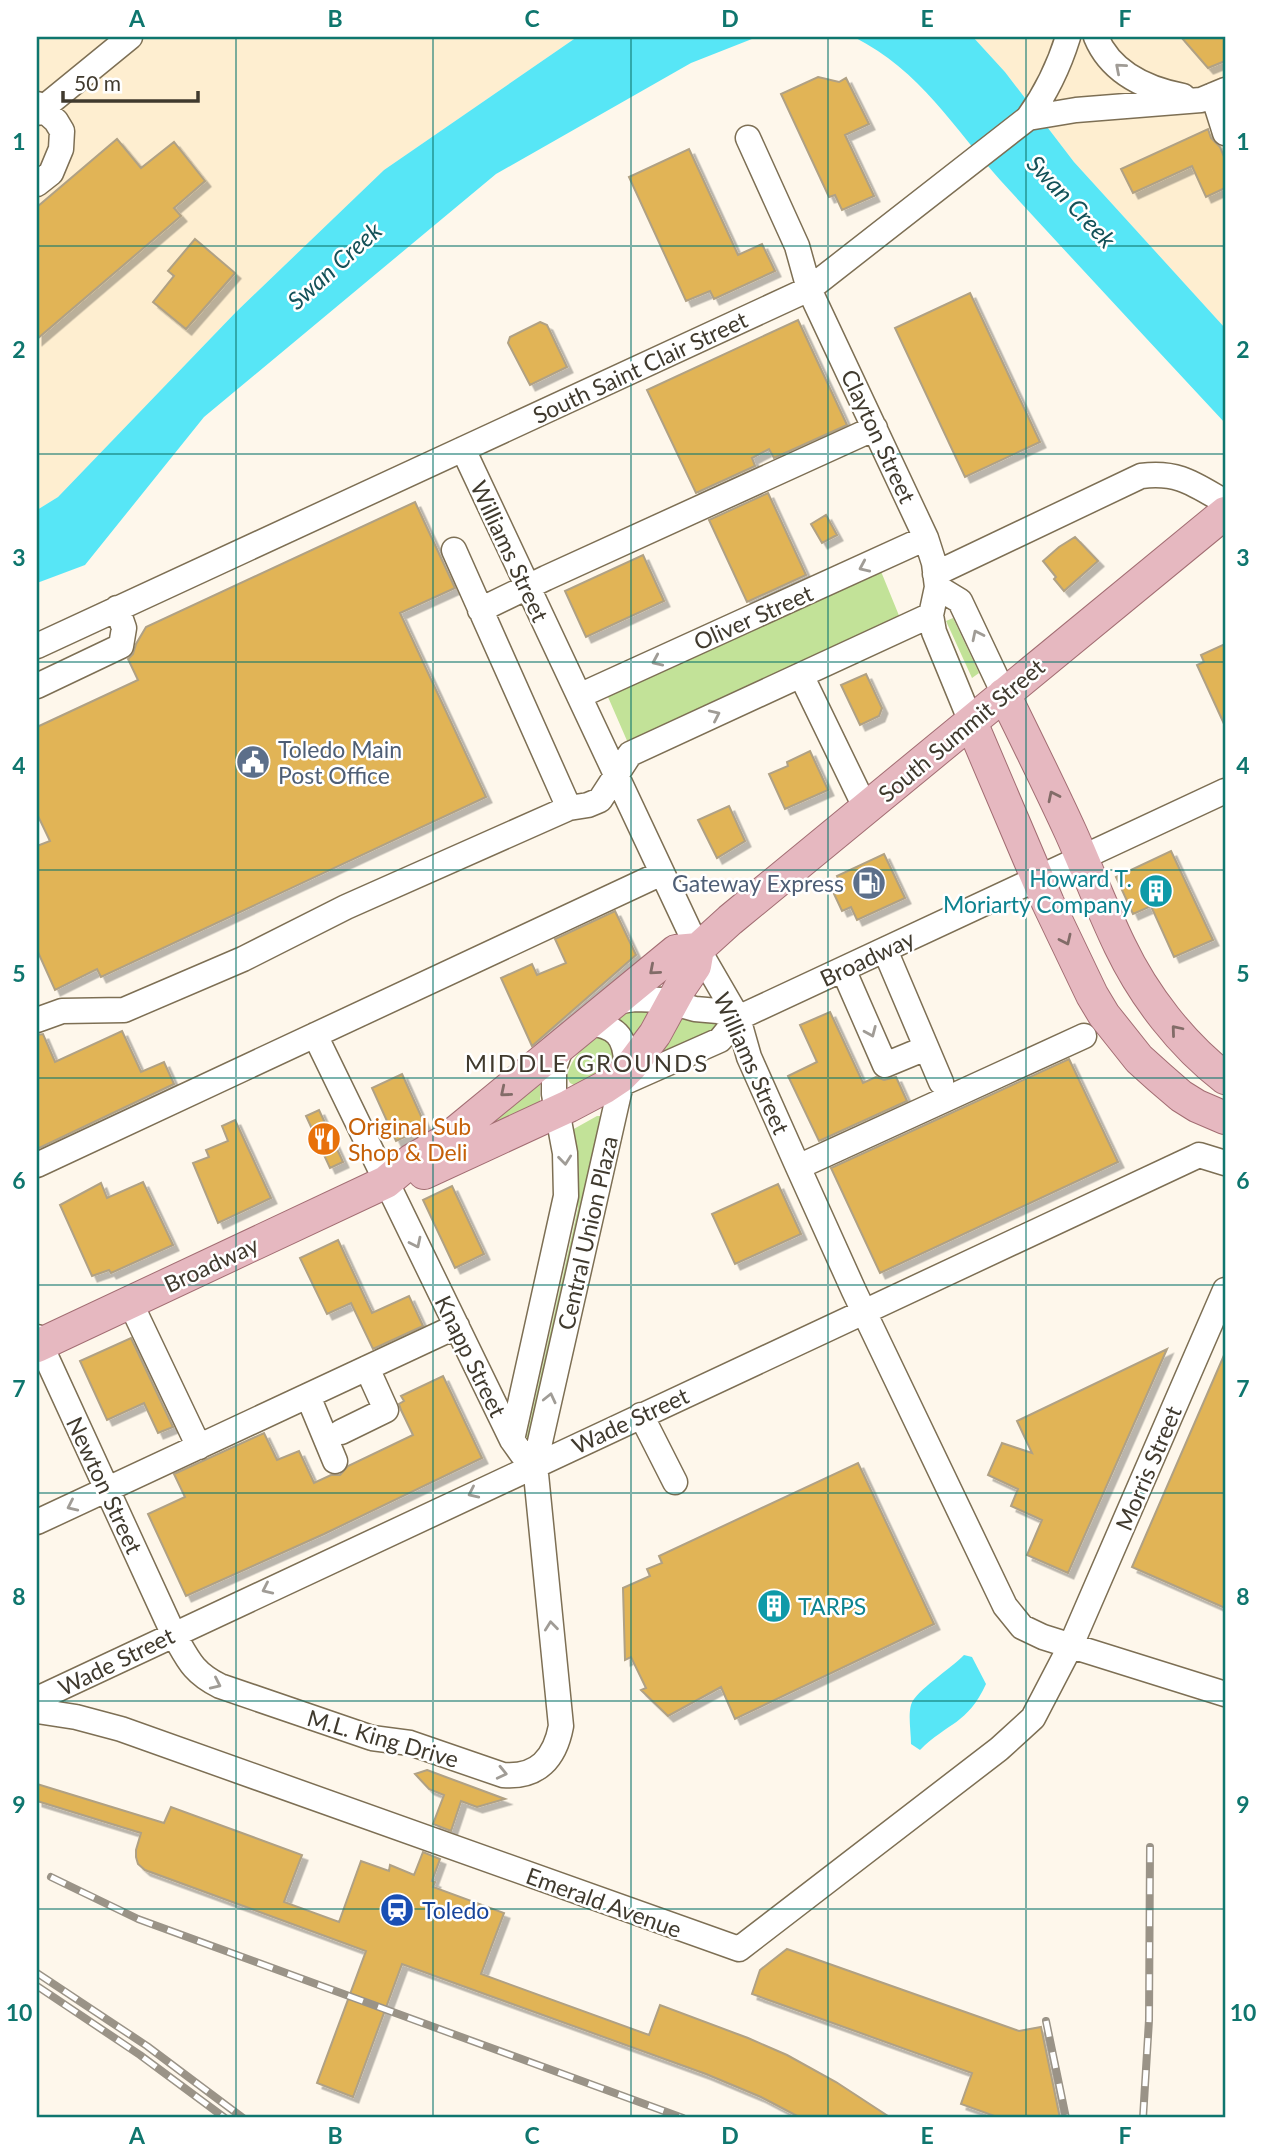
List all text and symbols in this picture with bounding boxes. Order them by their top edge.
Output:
text: A [128,4,146,32]
text: B [327,4,343,32]
text: C [524,4,540,32]
text: D [721,4,739,32]
text: E [920,4,934,32]
text: F [1118,4,1132,32]
scale bar [63,60,198,104]
one-way arrow [1115,64,1128,76]
text: 50 m [74,70,121,95]
text: 1 [12,127,26,155]
text: 1 [1236,127,1250,155]
water label: Swan Creek [1022,149,1123,254]
water label: Swan Creek [281,215,387,315]
street label: South Saint Clair Street [528,305,752,429]
text: 2 [12,335,26,363]
text: 2 [1236,335,1250,363]
street label: Clayton Street [836,365,923,508]
street label: Williams Street [465,476,555,627]
text: 3 [12,543,26,571]
text: 3 [1236,543,1250,571]
one-way arrow [859,559,872,573]
street label: Oliver Street [689,578,817,656]
one-way arrow [971,630,985,642]
street label: South Summit Street [872,652,1050,808]
one-way arrow [652,653,664,667]
one-way arrow [708,709,720,723]
place label: Toledo Main Post Office [278,735,402,789]
public building icon: Toledo Main Post Office [234,743,272,781]
text: 4 [12,751,26,779]
text: 4 [1236,751,1250,779]
one-way arrow [1048,791,1062,803]
fuel station icon: Gateway Express [850,864,888,902]
place label: Howard T. Moriarty Company [943,864,1132,918]
place label: Gateway Express [672,869,844,897]
building icon: Howard T. Moriarty Company [1137,872,1175,910]
street label: Broadway [815,924,919,992]
one-way arrow [1058,933,1072,946]
text: 5 [12,959,26,987]
text: 5 [1236,959,1250,987]
one-way arrow [649,962,662,974]
street label: Williams Street [708,988,796,1139]
one-way arrow [863,1024,877,1037]
one-way arrow [1172,1026,1185,1038]
district label: MIDDLE GROUNDS [465,1048,709,1077]
one-way arrow [500,1084,513,1096]
place label: Original Sub Shop & Deli [348,1112,471,1166]
restaurant icon: Original Sub Shop & Deli [305,1120,343,1158]
street label: Central Union Plaza [551,1133,623,1333]
one-way arrow [557,1155,572,1166]
text: 6 [12,1166,26,1194]
text: 6 [1236,1166,1250,1194]
street label: Broadway [159,1230,263,1298]
one-way arrow [407,1236,421,1248]
street label: Knapp Street [430,1291,513,1422]
text: 7 [12,1374,26,1402]
text: 7 [1236,1374,1250,1402]
street label: Wade Street [567,1380,693,1459]
one-way arrow [541,1392,556,1404]
street label: Morris Street [1109,1401,1187,1535]
street label: Newton Street [61,1412,149,1559]
one-way arrow [468,1485,480,1499]
one-way arrow [67,1498,79,1512]
one-way arrow [262,1581,274,1595]
text: 8 [12,1582,26,1610]
text: 8 [1236,1582,1250,1610]
building icon: TARPS [755,1587,793,1625]
place label: TARPS [798,1592,866,1620]
one-way arrow [543,1620,558,1631]
street label: Wade Street [53,1621,179,1701]
one-way arrow [209,1676,221,1690]
street label: M.L. King Drive [304,1703,462,1773]
one-way arrow [496,1765,508,1780]
text: 9 [12,1790,26,1818]
text: 9 [1236,1790,1250,1818]
street label: Emerald Avenue [523,1861,685,1943]
station icon: Toledo [378,1891,416,1929]
place label: Toledo [422,1896,489,1924]
text: 10 [6,1998,32,2026]
text: 10 [1230,1998,1256,2026]
text: A [128,2121,146,2149]
text: B [327,2121,343,2149]
text: C [524,2121,540,2149]
text: D [721,2121,739,2149]
text: E [920,2121,934,2149]
text: F [1118,2121,1132,2149]

